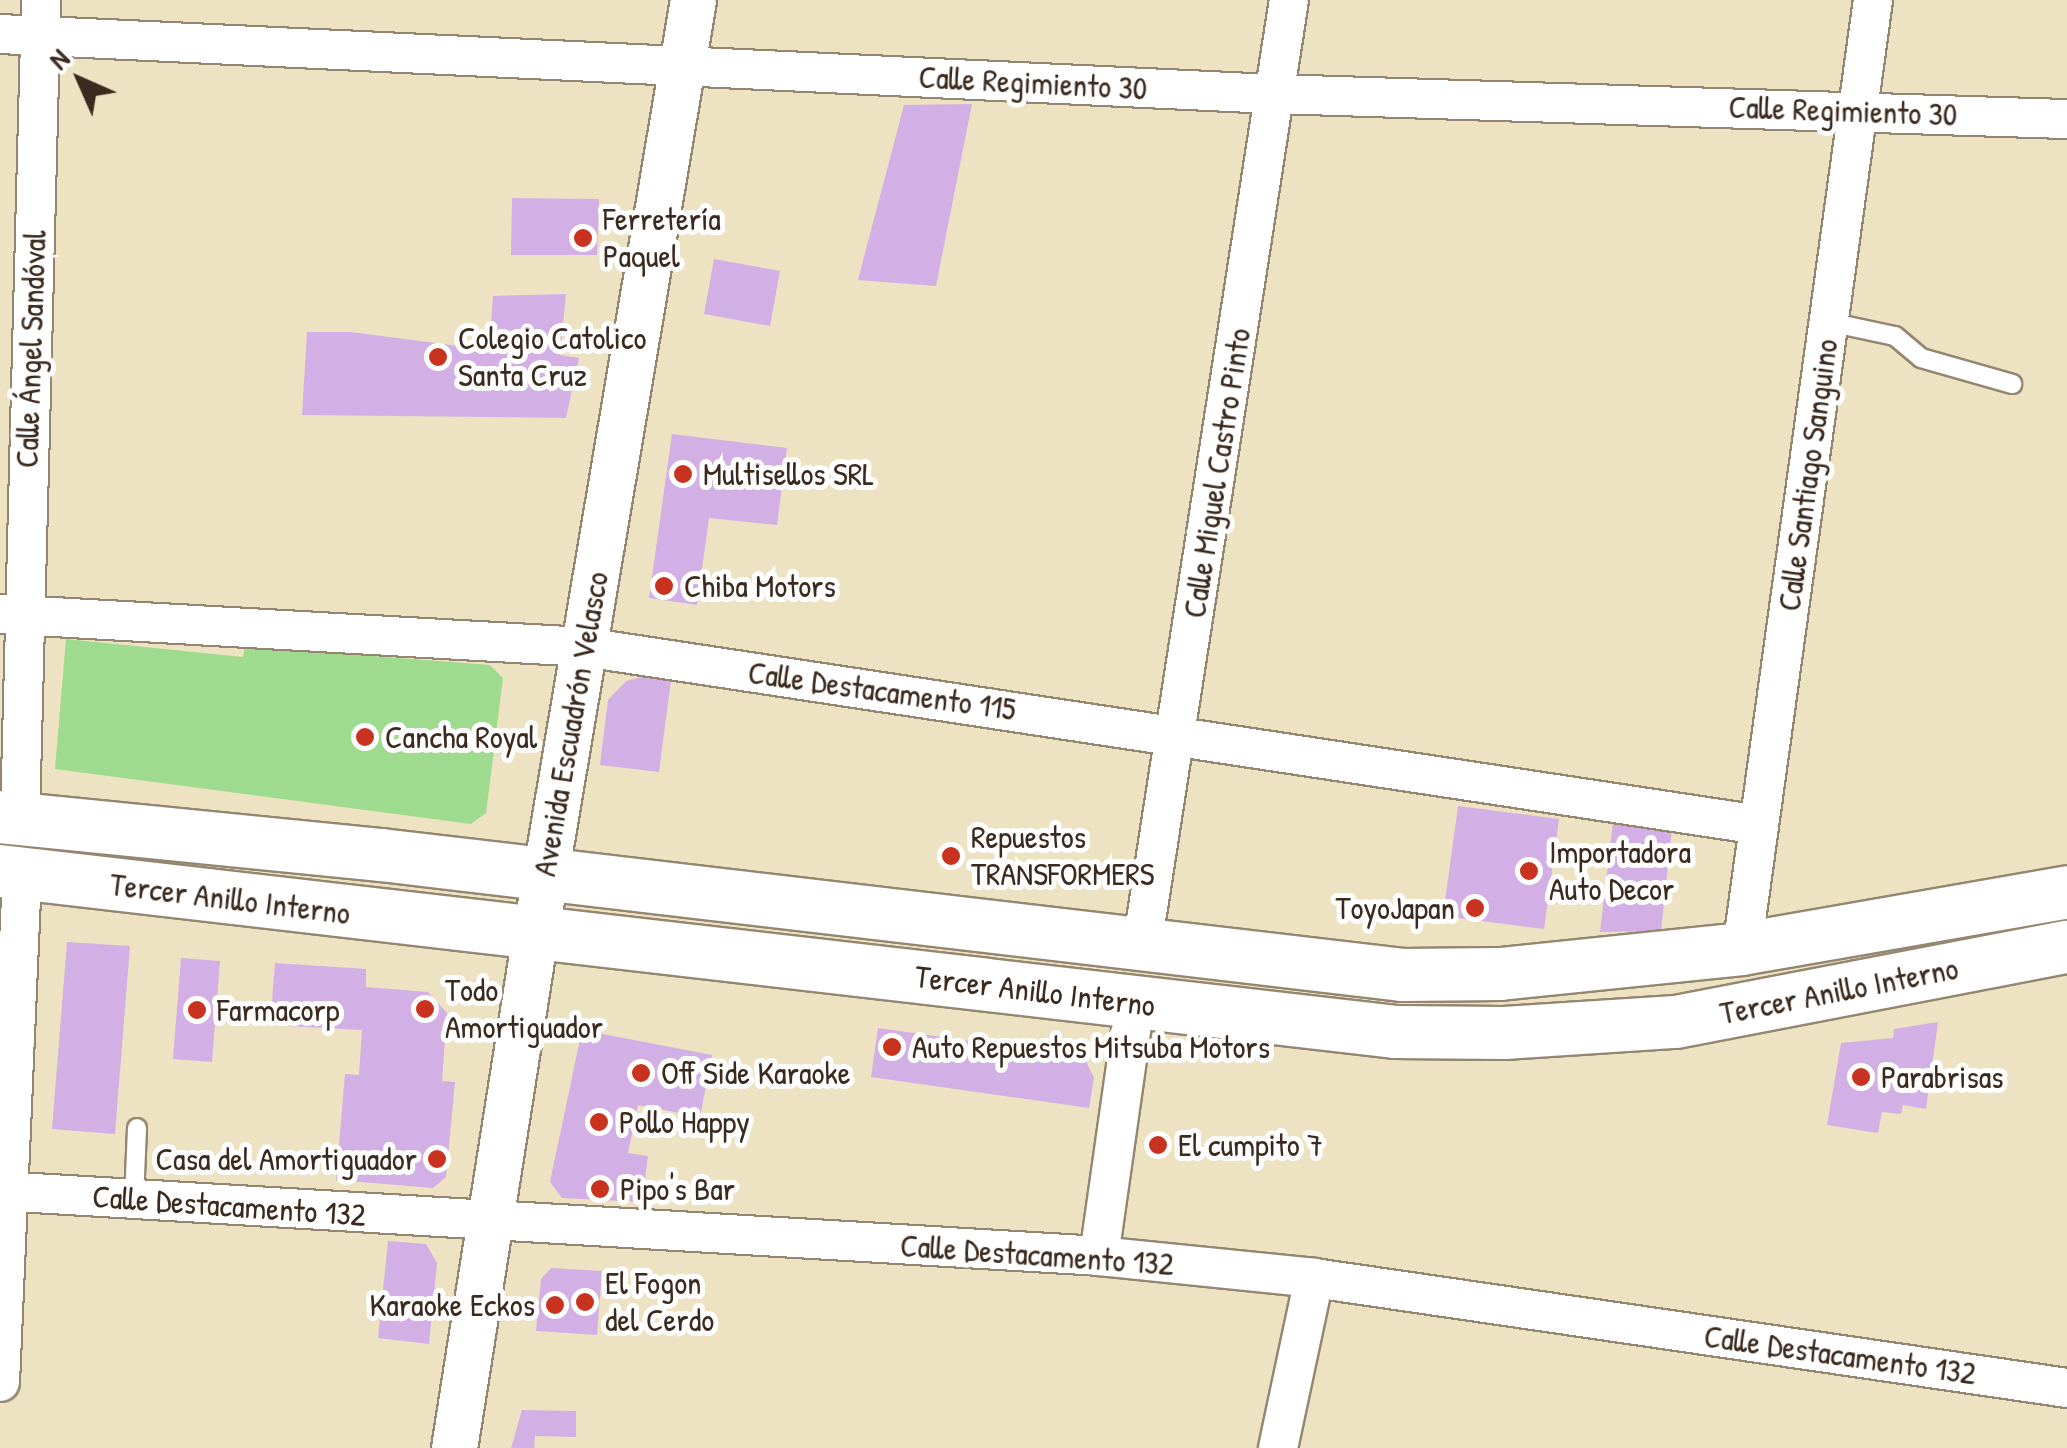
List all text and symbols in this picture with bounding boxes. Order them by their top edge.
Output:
north arrow [30,30,130,130]
text: N [40,40,77,77]
street label: Calle Regimiento 30 [918,58,1148,108]
street label: Calle Regimiento 30 [1728,88,1958,134]
place label: Ferretería Paquel [603,201,721,276]
marker: Ferretería Paquel [572,227,594,249]
street label: Calle Ángel Sandóval [8,229,54,469]
place label: Colegio Catolico Santa Cruz [458,320,646,395]
street label: Calle Miguel Castro Pinto [1175,325,1259,621]
street label: Calle Santiago Sanguino [1770,337,1846,613]
marker: Colegio Catolico Santa Cruz [427,346,449,368]
place label: Multisellos SRL [703,455,874,493]
marker: Multisellos SRL [672,463,694,485]
place label: Chiba Motors [684,567,836,605]
street label: Avenida Escuadrón Velasco [525,569,617,879]
marker: Chiba Motors [653,575,675,597]
street label: Calle Destacamento 115 [746,653,1018,729]
place label: Cancha Royal [385,718,537,756]
marker: Cancha Royal [354,726,376,748]
place label: Repuestos TRANSFORMERS [971,819,1155,894]
place label: Importadora Auto Decor [1549,834,1691,909]
marker: Repuestos TRANSFORMERS [940,845,962,867]
marker: Importadora Auto Decor [1518,860,1540,882]
street label: Tercer Anillo Interno [108,865,352,933]
place label: ToyoJapan [1336,889,1455,927]
marker: ToyoJapan [1464,897,1486,919]
street label: Tercer Anillo Interno [1717,949,1961,1033]
street label: Tercer Anillo Interno [913,957,1157,1025]
place label: Todo Amortiguador [445,972,603,1047]
place label: Farmacorp [217,991,339,1029]
marker: Todo Amortiguador [414,998,436,1020]
marker: Farmacorp [186,999,208,1021]
place label: Auto Repuestos Mitsuba Motors [912,1028,1270,1066]
marker: Auto Repuestos Mitsuba Motors [881,1036,903,1058]
place label: Off Side Karaoke [661,1054,850,1092]
place label: Parabrisas [1881,1058,2004,1096]
marker: Off Side Karaoke [630,1062,652,1084]
marker: Parabrisas [1850,1066,1872,1088]
place label: Pollo Happy [619,1103,750,1141]
marker: Pollo Happy [588,1111,610,1133]
place label: El cumpito 7 [1178,1126,1323,1164]
marker: El cumpito 7 [1147,1134,1169,1156]
place label: Casa del Amortiguador [156,1140,417,1178]
marker: Casa del Amortiguador [426,1148,448,1170]
place label: Pipo's Bar [620,1170,735,1208]
street label: Calle Destacamento 132 [91,1177,367,1235]
marker: Pipo's Bar [589,1178,611,1200]
street label: Calle Destacamento 132 [899,1226,1175,1284]
place label: El Fogon del Cerdo [605,1265,714,1340]
place label: Karaoke Eckos [370,1286,535,1324]
marker: El Fogon del Cerdo [574,1291,596,1313]
marker: Karaoke Eckos [544,1294,566,1316]
street label: Calle Destacamento 132 [1702,1317,1978,1393]

